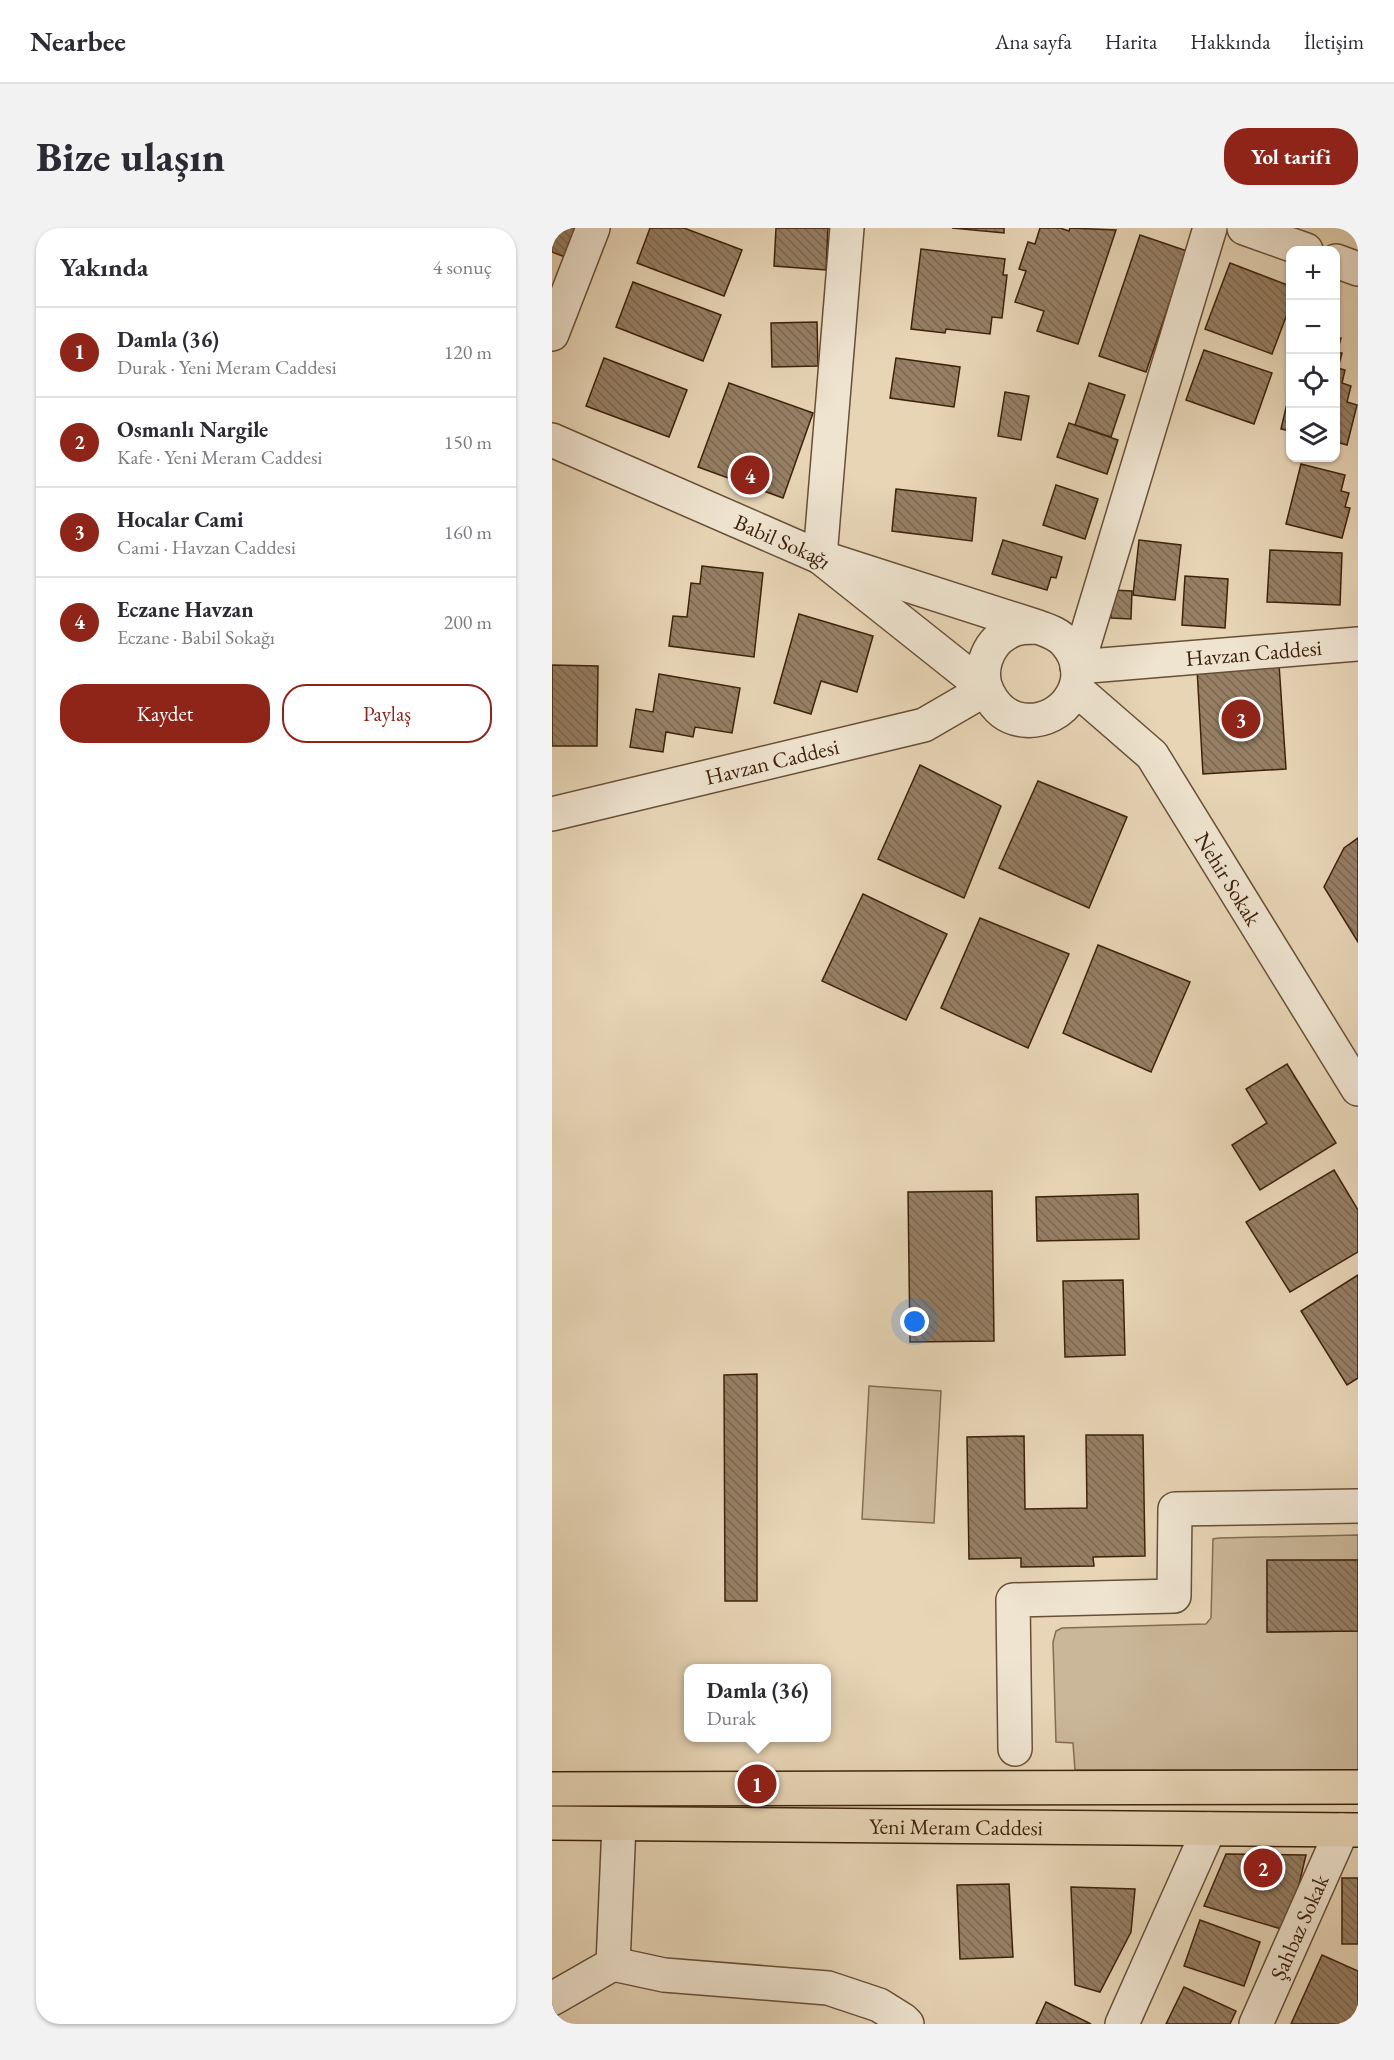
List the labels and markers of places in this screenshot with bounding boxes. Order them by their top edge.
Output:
pin: 4 [730,452,770,498]
pin: 3 [1222,696,1260,742]
pin: 1 [738,1762,776,1806]
pin: 2 [1244,1846,1282,1890]

